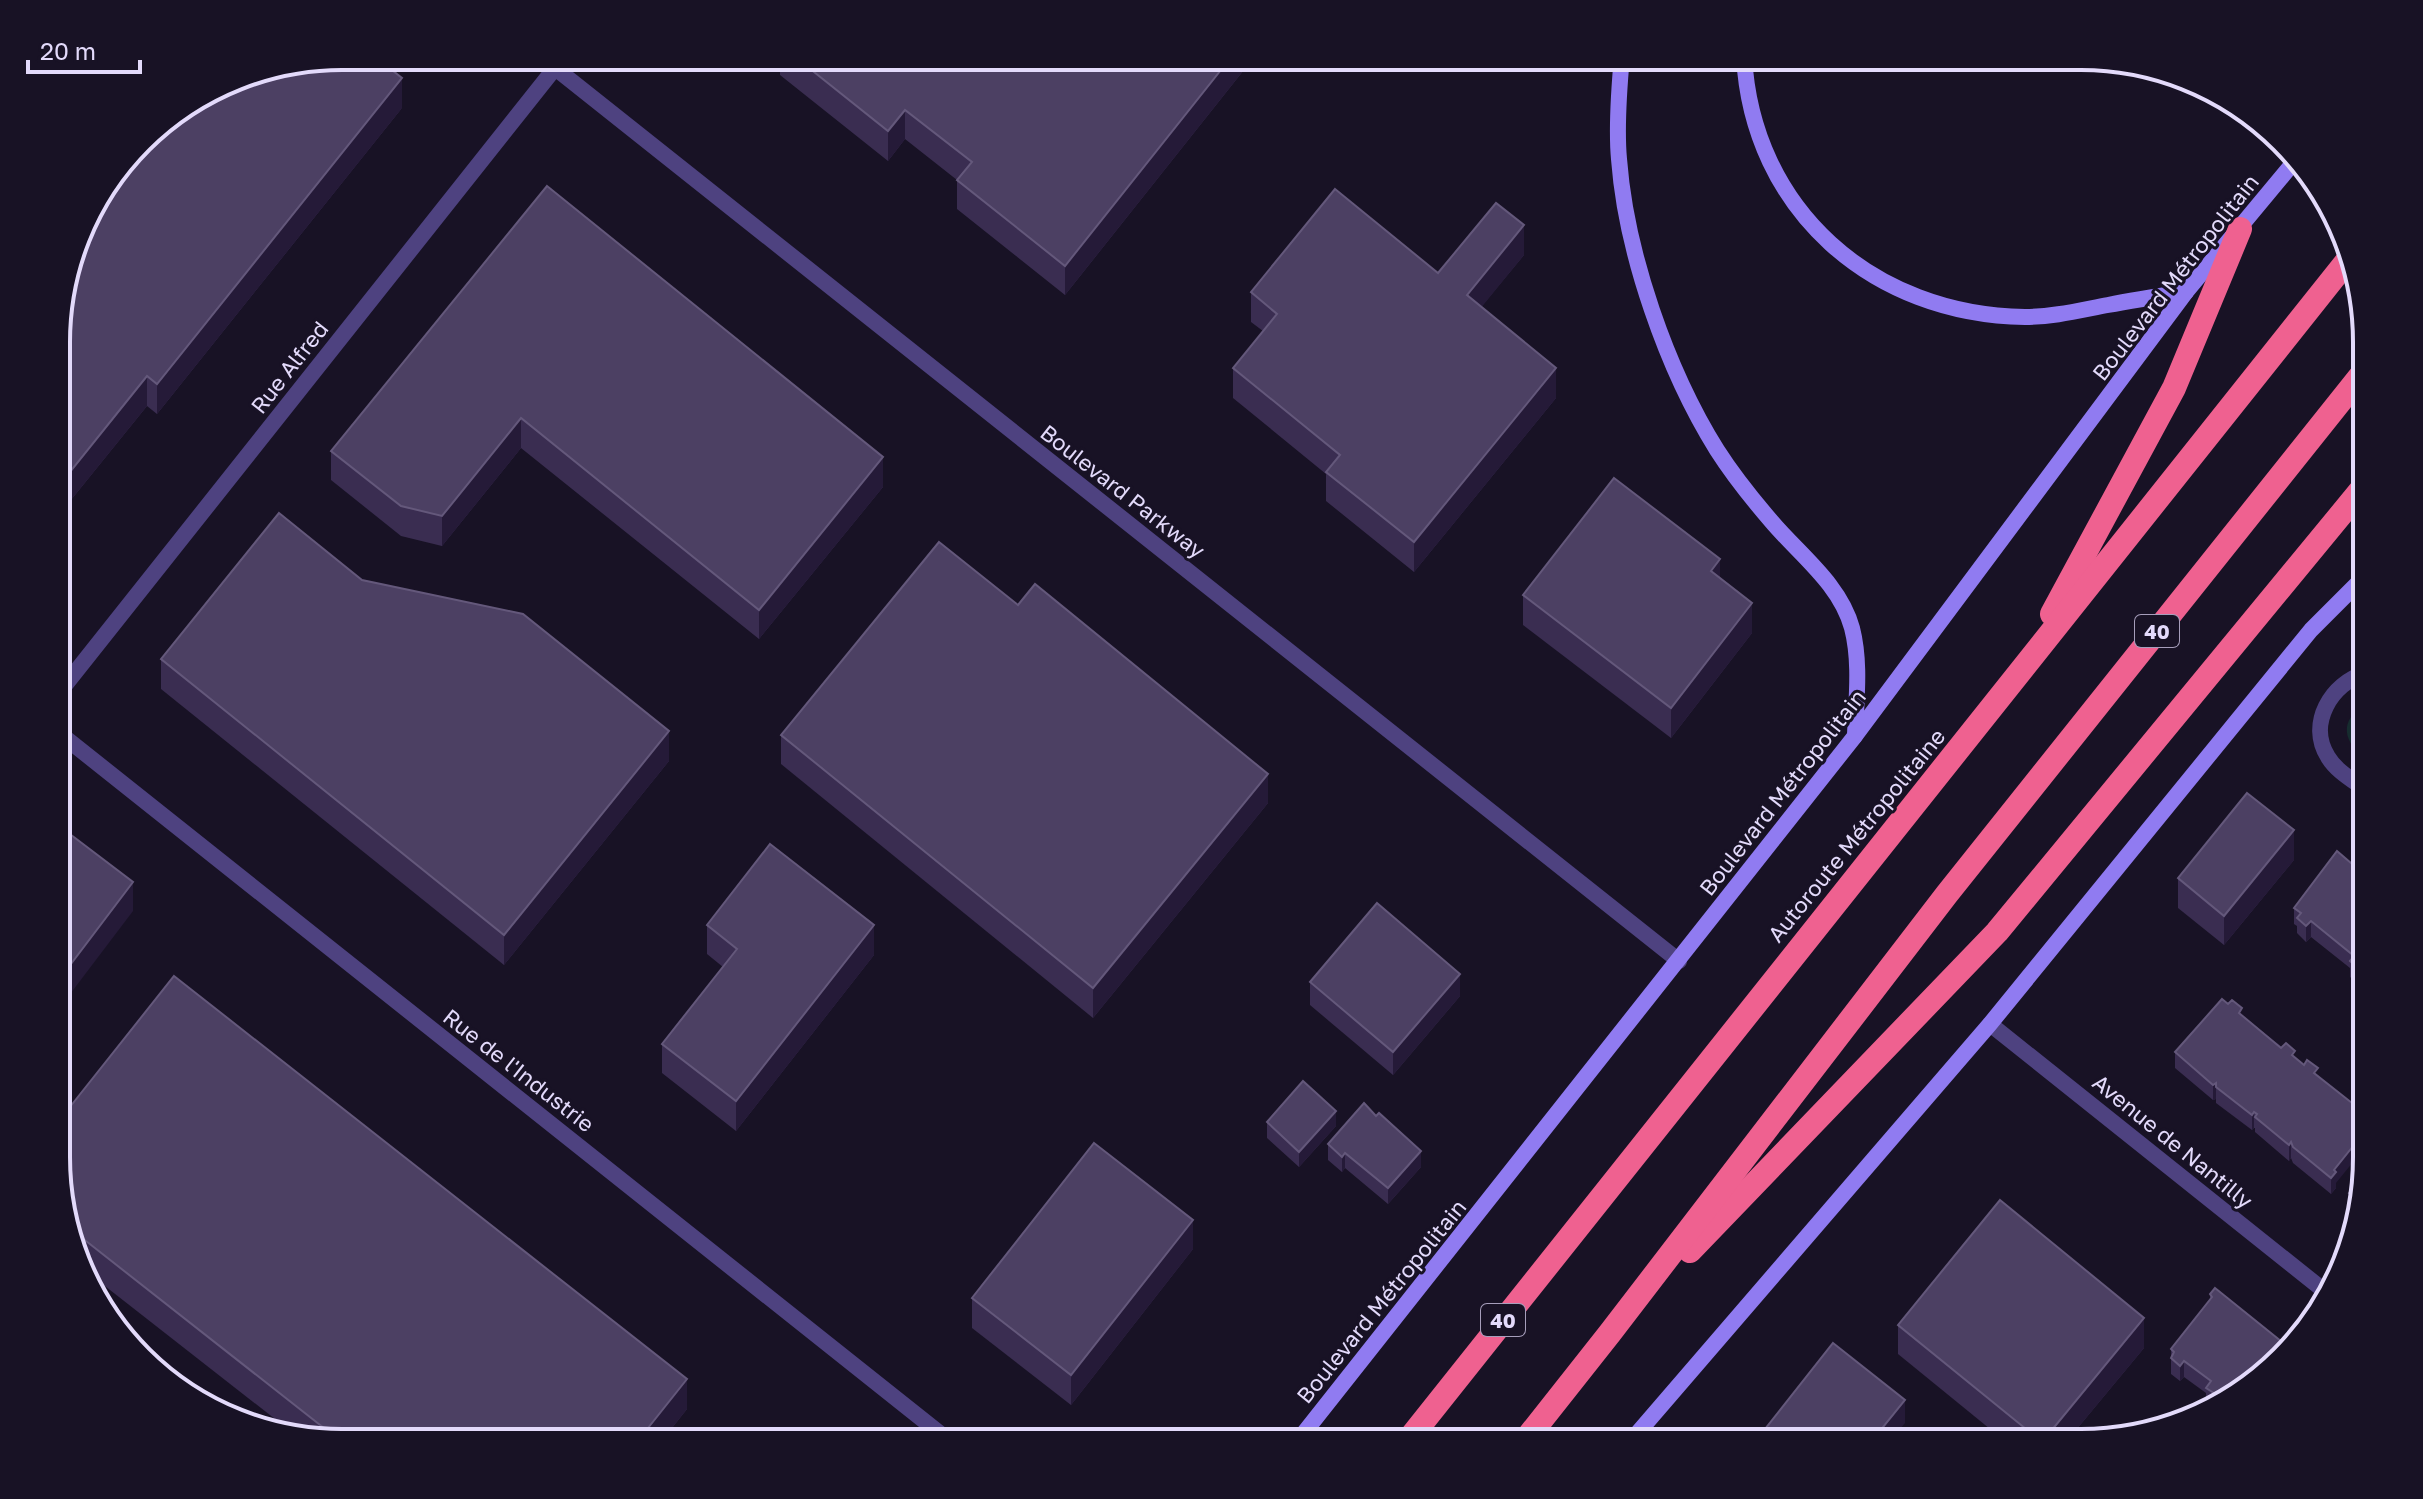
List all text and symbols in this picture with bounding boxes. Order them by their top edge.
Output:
scale bar [28,24,140,74]
text: 20 m [40,36,96,65]
street label: Boulevard Métropolitain [2086,169,2264,385]
street label: Rue Alfred [245,315,333,419]
street label: Boulevard Parkway [1035,418,1211,564]
road number: 40 [2135,615,2179,647]
street label: Boulevard Métropolitain [1693,684,1871,900]
street label: Autoroute Métropolitaine [1762,723,1950,947]
street label: Rue de l'Industrie [438,1003,600,1137]
street label: Avenue de Nantilly [2088,1068,2258,1214]
street label: Boulevard Métropolitain [1291,1194,1471,1408]
road number: 40 [1481,1304,1525,1336]

